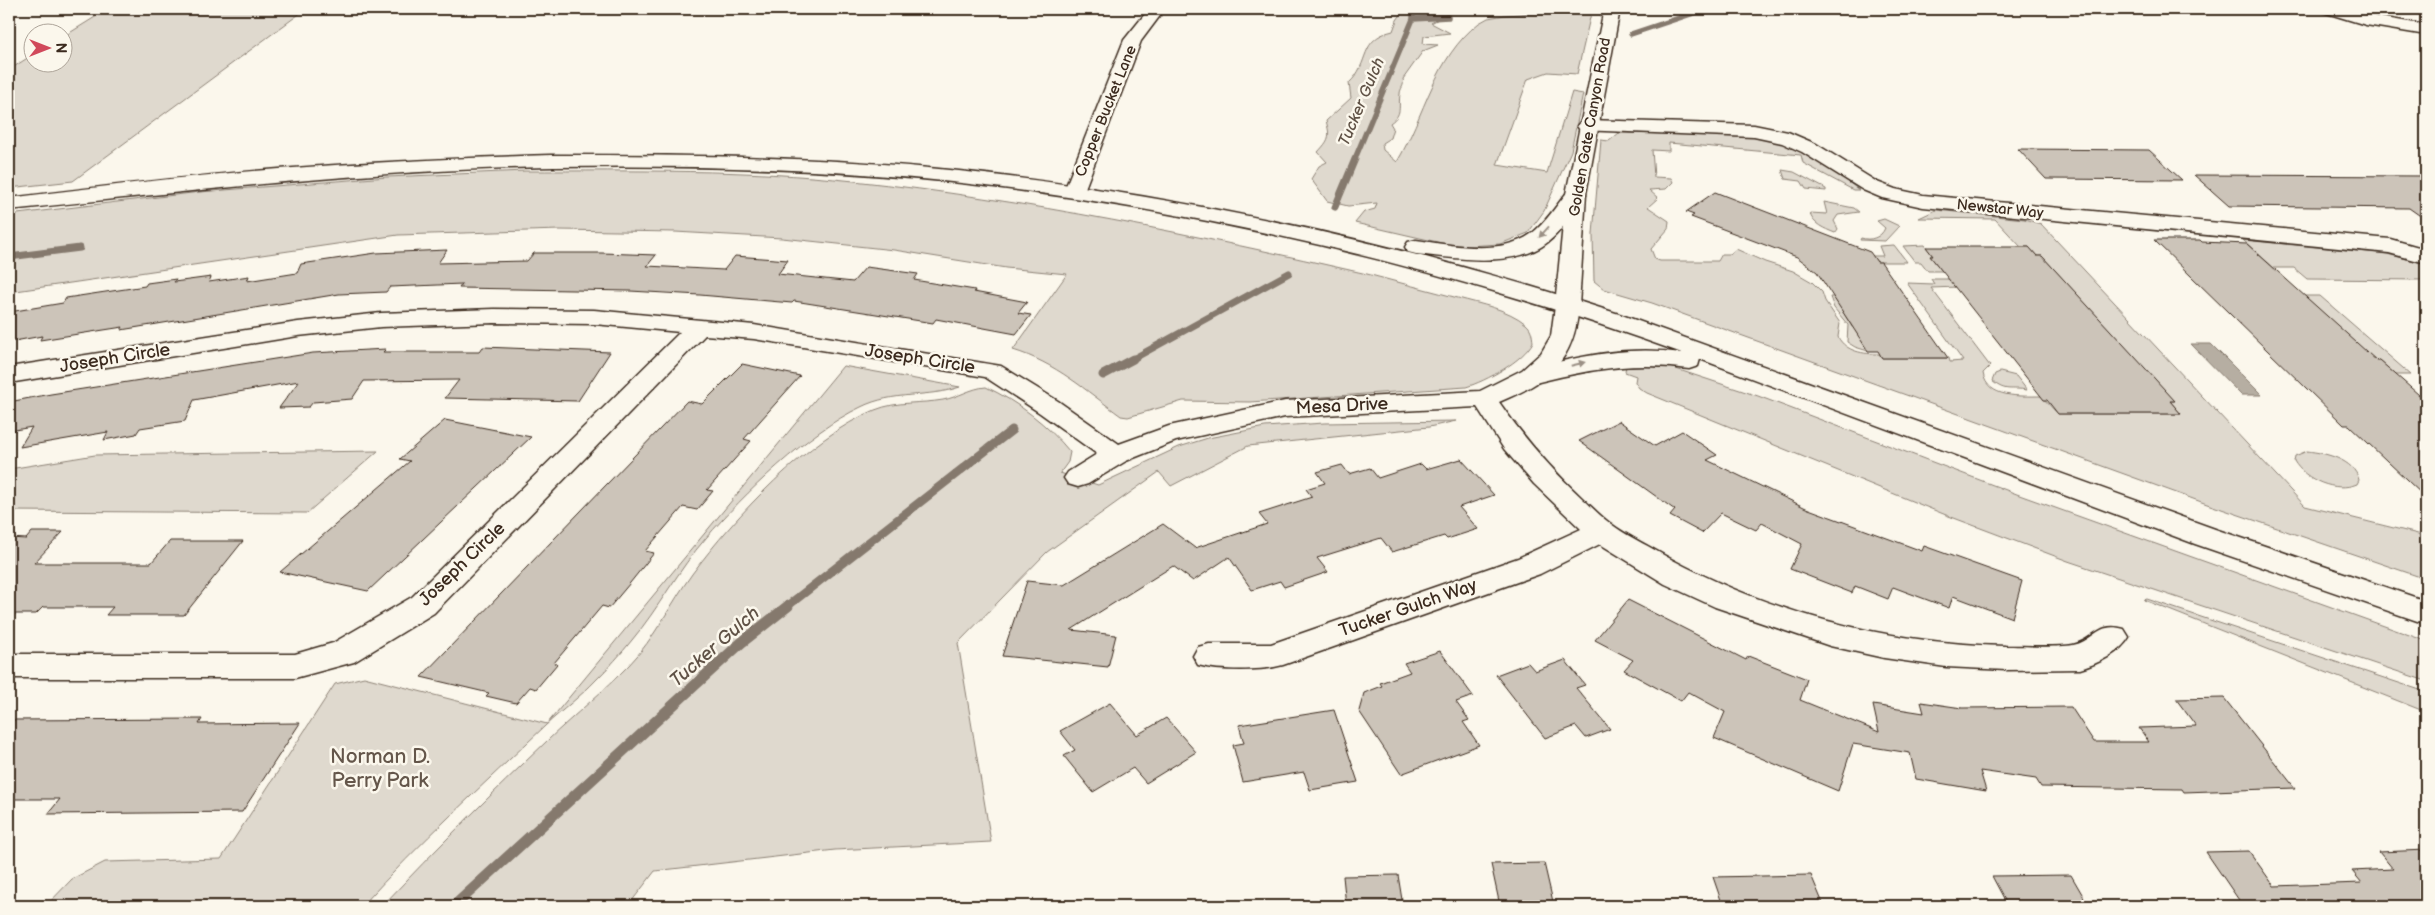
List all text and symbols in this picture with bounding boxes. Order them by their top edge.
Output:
north arrow [22,22,72,72]
street label: Golden Gate Canyon Road [1565,36,1615,218]
street label: Copper Bucket Lane [1071,42,1141,180]
text: N [52,43,69,53]
water label: Tucker Gulch [1335,55,1389,149]
street label: Newstar Way [1956,195,2045,223]
one-way arrow [1539,225,1550,238]
street label: Joseph Circle [58,339,172,377]
street label: Joseph Circle [863,340,977,378]
one-way arrow [1571,360,1586,368]
street label: Mesa Drive [1295,393,1389,419]
street label: Joseph Circle [415,518,510,610]
street label: Tucker Gulch Way [1336,574,1481,641]
water label: Tucker Gulch [665,602,765,692]
park label: Norman D. Perry Park [330,744,430,793]

